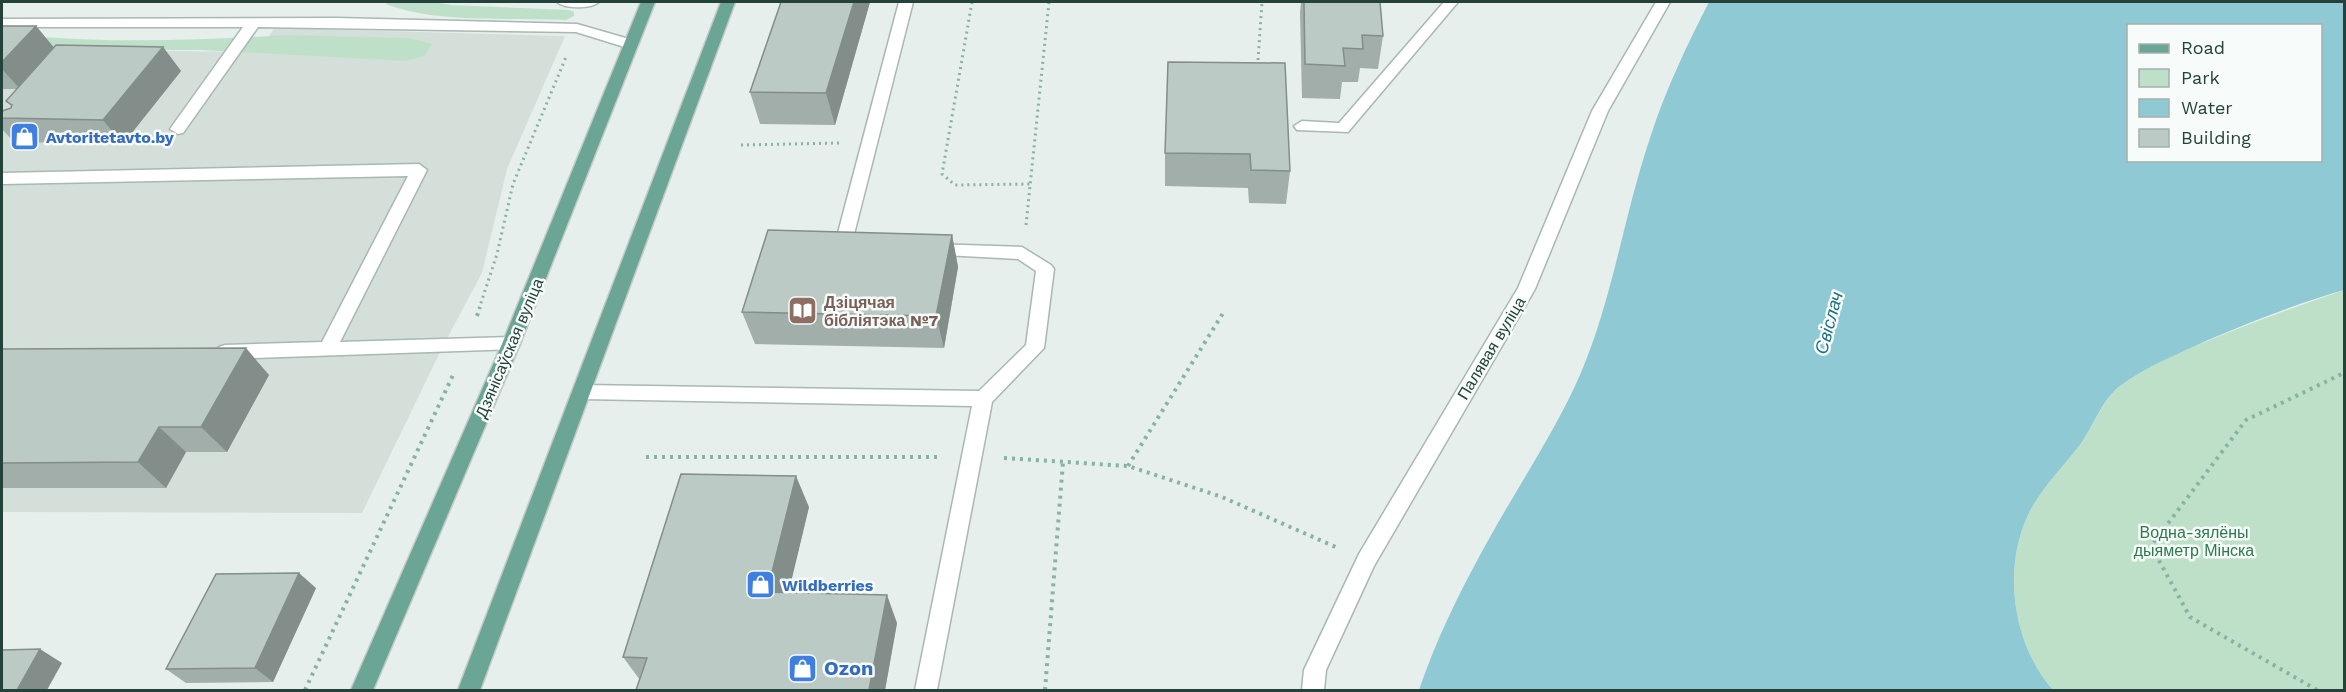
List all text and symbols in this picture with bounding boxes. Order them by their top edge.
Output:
legend [2127,24,2322,162]
text: Road [2181,37,2225,58]
text: Park [2181,67,2220,88]
text: Water [2181,97,2233,118]
shop icon: Avtoritetavto.by [9,121,41,153]
text: Building [2181,127,2251,148]
place label: Avtoritetavto.by [46,128,175,147]
street label: Дзянісаўская вуліца [471,275,548,421]
water label: Свіслач [1810,289,1847,356]
place label: Дзіцячая бібліятэка №7 [824,293,939,330]
street label: Палявая вуліца [1453,293,1530,403]
library icon: Дзіцячая бібліятэка №7 [787,295,819,327]
park label: Водна-зялёны дыяметр Мінска [2134,523,2254,560]
shop icon: Wildberries [745,569,777,601]
place label: Wildberries [782,576,874,595]
shop icon: Ozon [787,652,819,684]
place label: Ozon [824,656,873,680]

